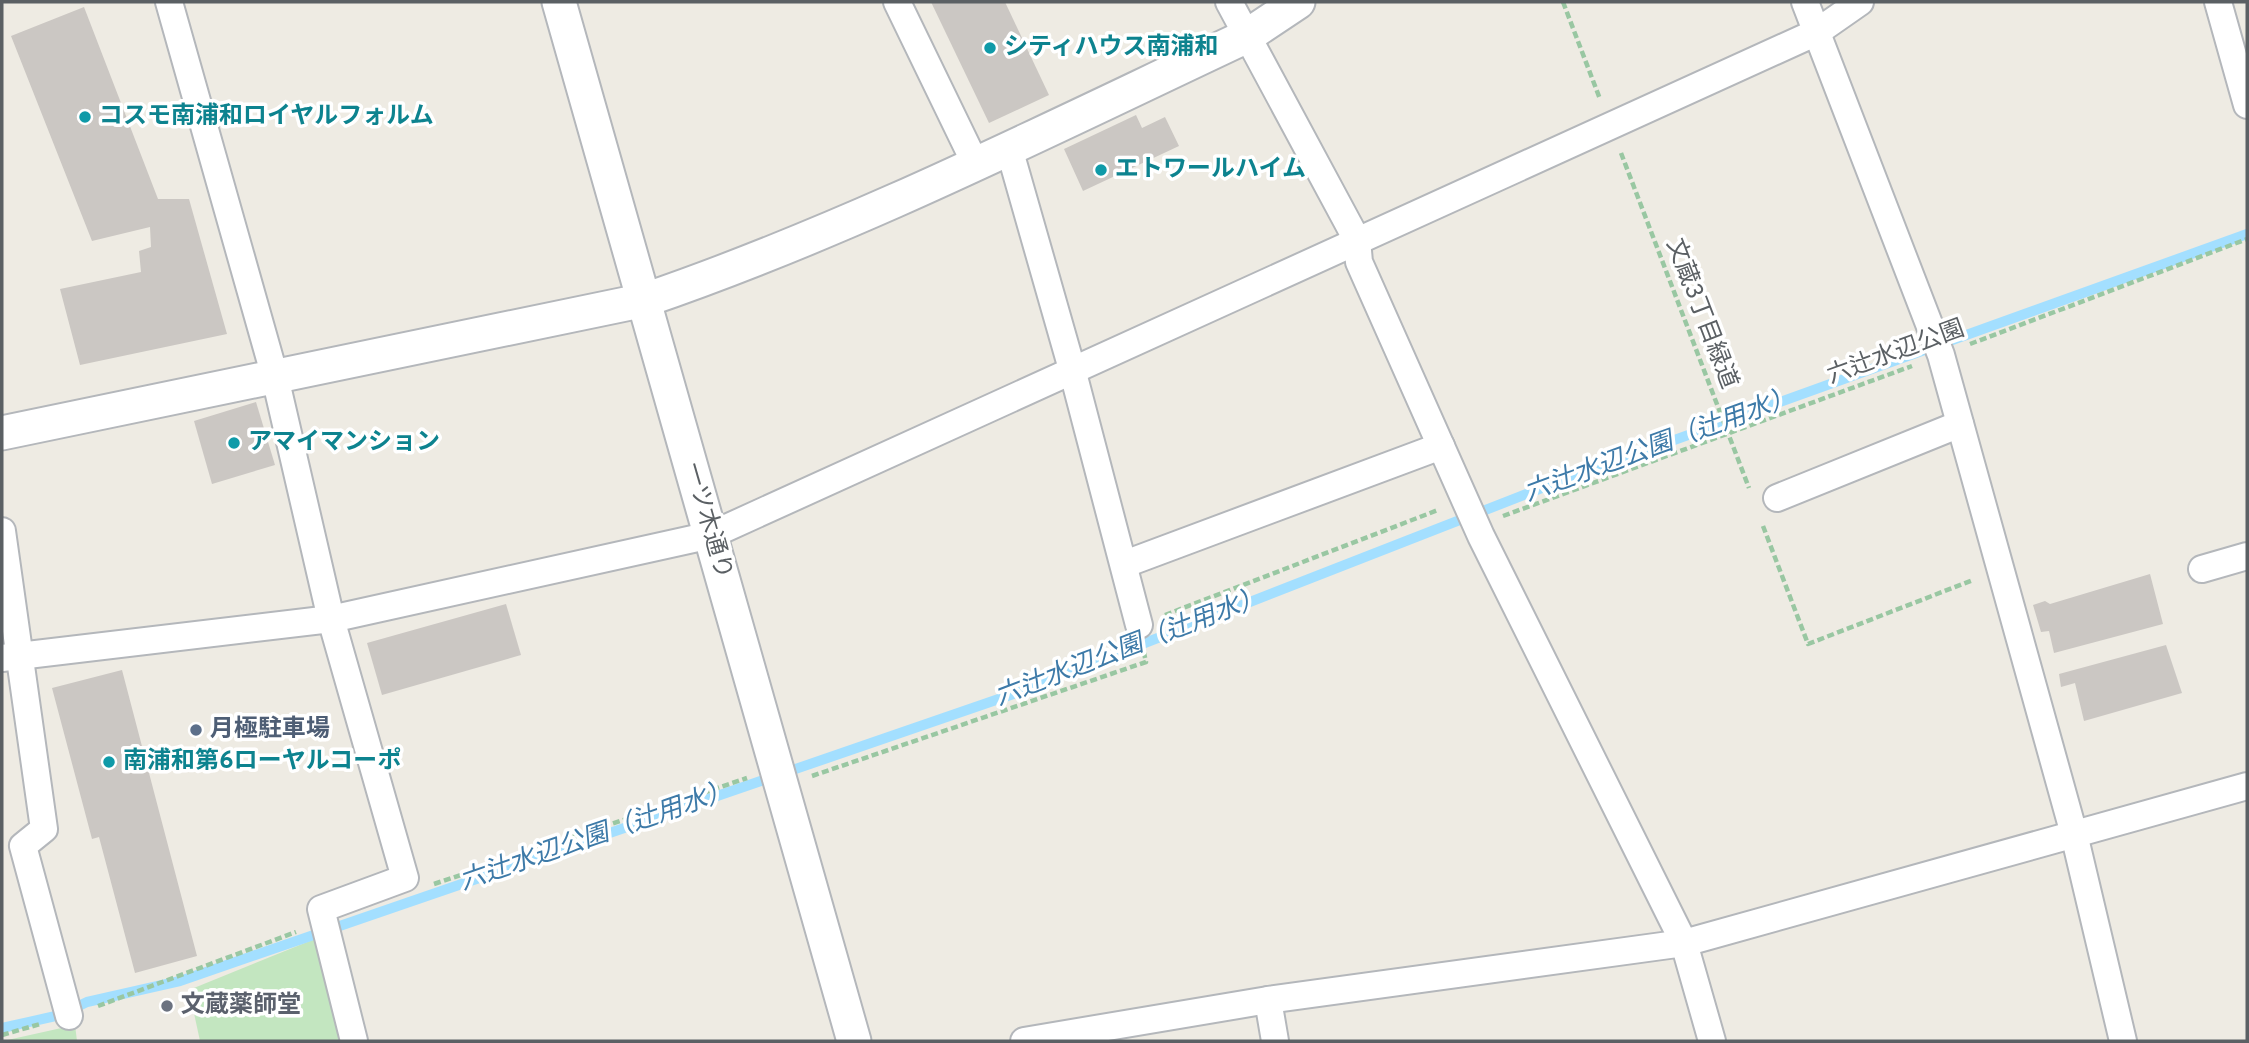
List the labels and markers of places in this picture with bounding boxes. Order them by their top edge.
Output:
place label: シティハウス南浦和 [1004,33,1219,63]
marker: シティハウス南浦和 [982,40,998,56]
place label: コスモ南浦和ロイヤルフォルム [99,102,434,132]
marker: コスモ南浦和ロイヤルフォルム [77,109,93,125]
place label: エトワールハイム [1115,155,1306,185]
marker: エトワールハイム [1093,162,1109,178]
place label: アマイマンション [248,428,440,458]
marker: アマイマンション [226,435,242,451]
place label: 月極駐車場 [210,715,330,745]
marker: 月極駐車場 [188,722,204,738]
place label: 南浦和第6ローヤルコーポ [123,747,401,777]
marker: 南浦和第6ローヤルコーポ [101,754,117,770]
place label: 文蔵薬師堂 [181,991,301,1021]
marker: 文蔵薬師堂 [159,998,175,1014]

